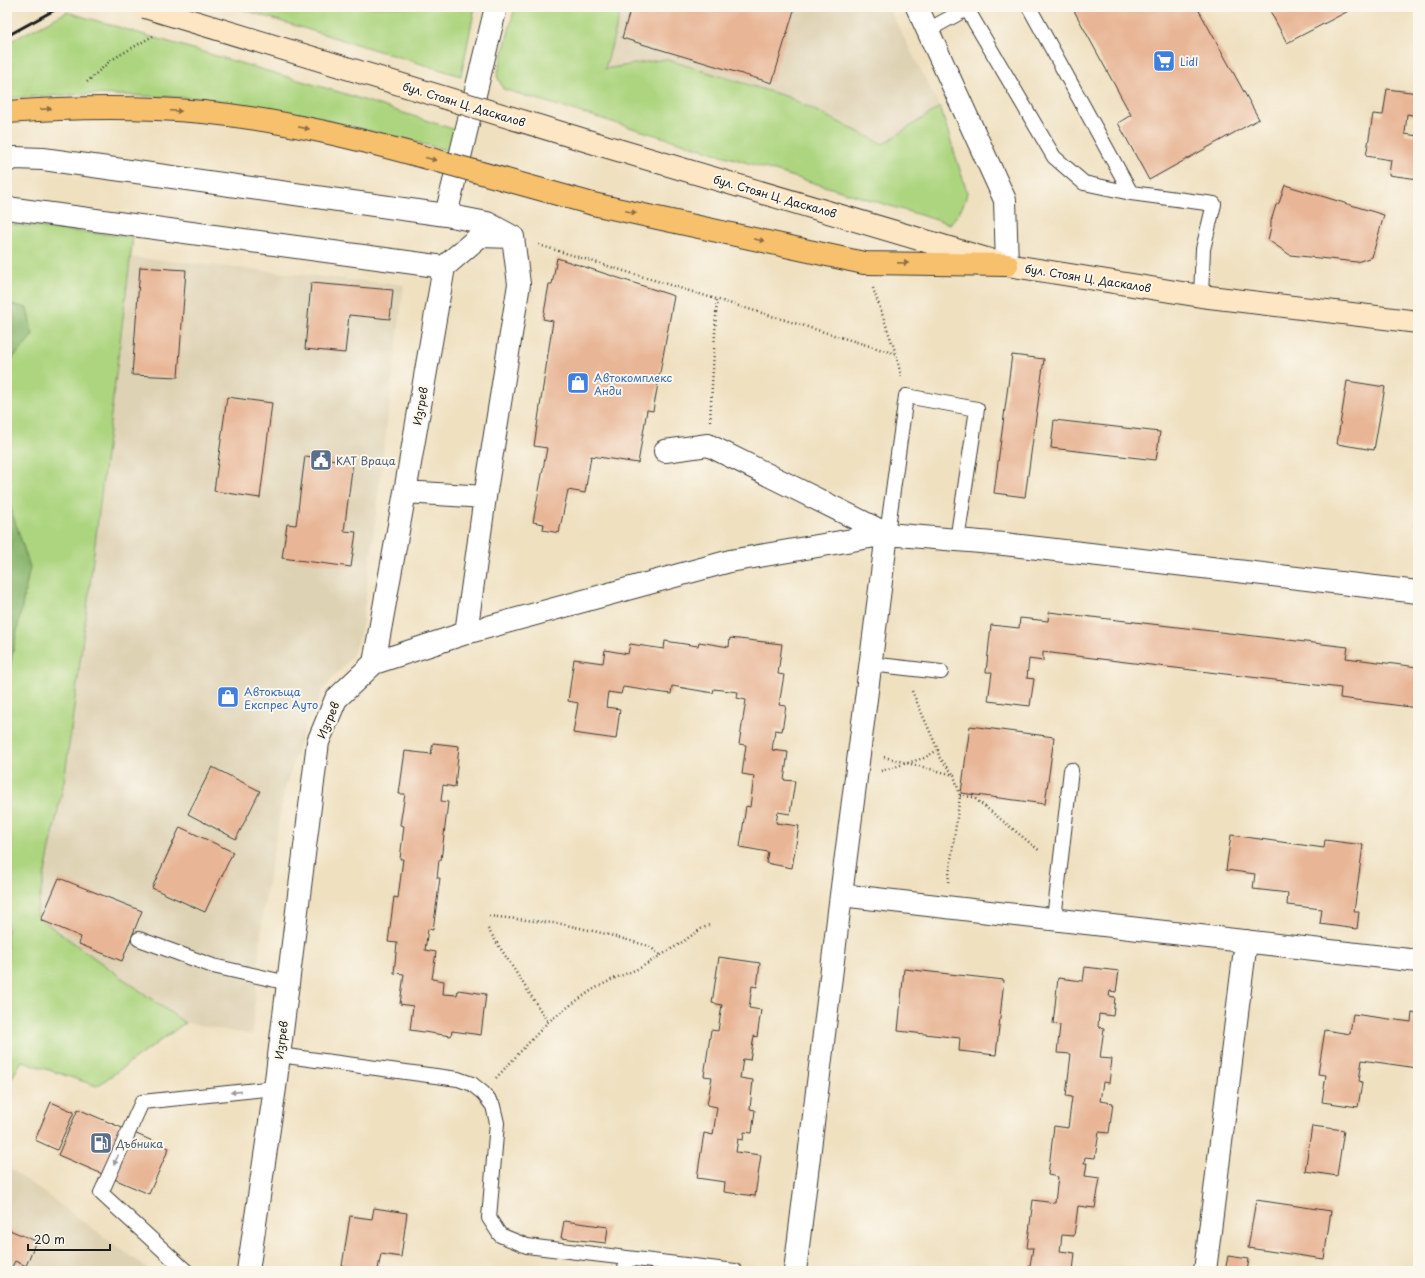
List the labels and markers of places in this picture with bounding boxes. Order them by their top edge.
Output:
supermarket icon: Lidl [1151,48,1177,74]
place label: Lidl [1180,53,1198,70]
place label: Автокомплекс Анди [594,369,673,399]
shop icon: Автокомплекс Анди [565,370,591,396]
public building icon: КАТ Враца [308,447,334,473]
place label: КАТ Враца [336,452,396,469]
place label: Автокъща Експрес Ауто [244,683,318,713]
shop icon: Автокъща Експрес Ауто [215,684,241,710]
fuel station icon: Дъбника [88,1130,114,1156]
place label: Дъбника [115,1135,163,1152]

